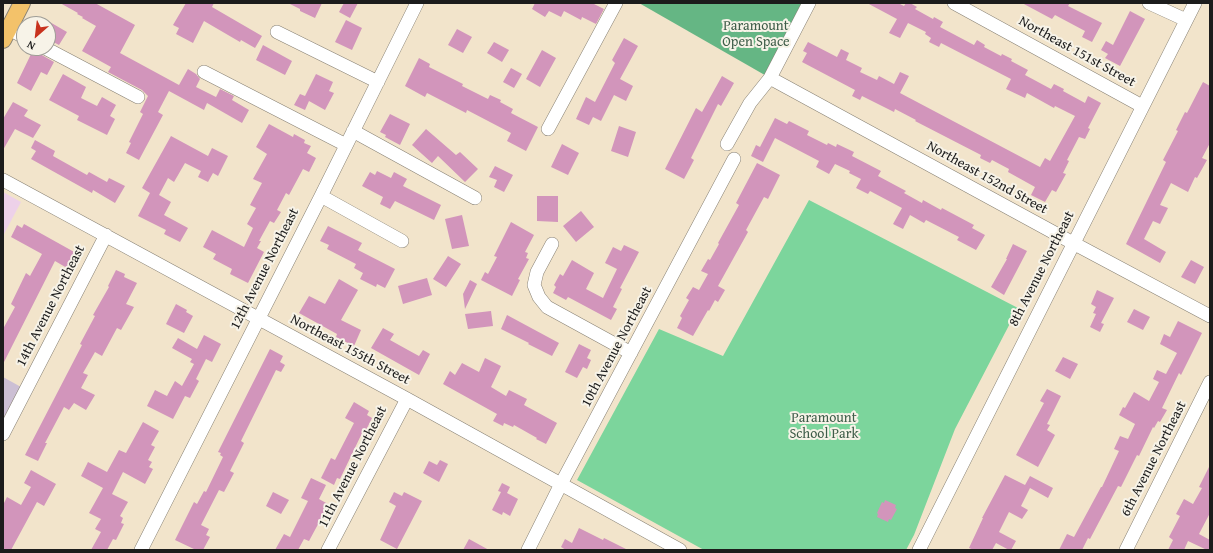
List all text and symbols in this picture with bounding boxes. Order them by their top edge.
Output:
street label: Northeast 151st Street [1016,13,1138,91]
north arrow [16,16,56,56]
park label: Paramount Open Space [722,18,790,50]
text: N [24,37,38,55]
street label: Northeast 152nd Street [924,138,1050,218]
street label: 12th Avenue Northeast [227,205,303,333]
street label: 8th Avenue Northeast [1006,208,1078,330]
street label: 14th Avenue Northeast [13,242,89,370]
street label: 10th Avenue Northeast [578,284,656,410]
street label: Northeast 155th Street [287,311,413,389]
street label: 6th Avenue Northeast [1118,398,1190,520]
street label: 11th Avenue Northeast [315,403,391,531]
park label: Paramount School Park [789,410,859,442]

